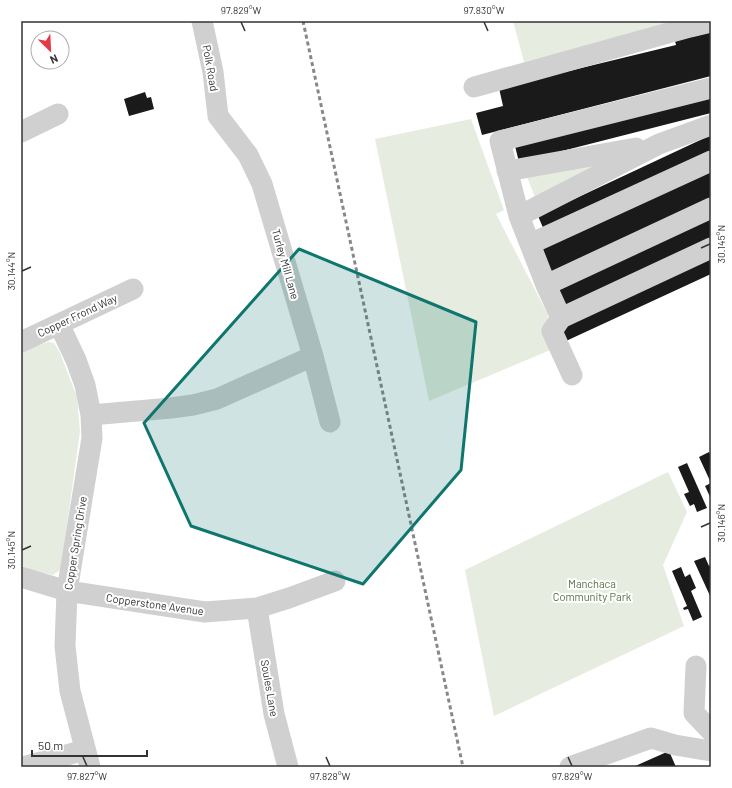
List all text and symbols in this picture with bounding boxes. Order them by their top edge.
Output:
text: 97.829°W [221,4,262,16]
text: 97.830°W [464,4,505,16]
north arrow [30,30,70,70]
street label: Polk Road [201,44,221,92]
text: N [48,52,60,67]
text: 30.145°N [715,225,727,263]
street label: Turley Mill Lane [270,227,302,301]
text: 30.144°N [5,252,17,290]
street label: Copper Frond Way [35,291,119,339]
street label: Copper Spring Drive [61,495,89,591]
text: 30.146°N [715,504,727,542]
text: 30.145°N [5,531,17,569]
park label: Manchaca Community Park [553,577,632,603]
street label: Copperstone Avenue [105,591,205,617]
street label: Soules Lane [259,658,281,718]
scale bar [32,732,147,758]
text: 50 m [38,738,63,752]
text: 97.827°W [67,770,107,782]
text: 97.828°W [310,770,351,782]
text: 97.829°W [552,770,593,782]

